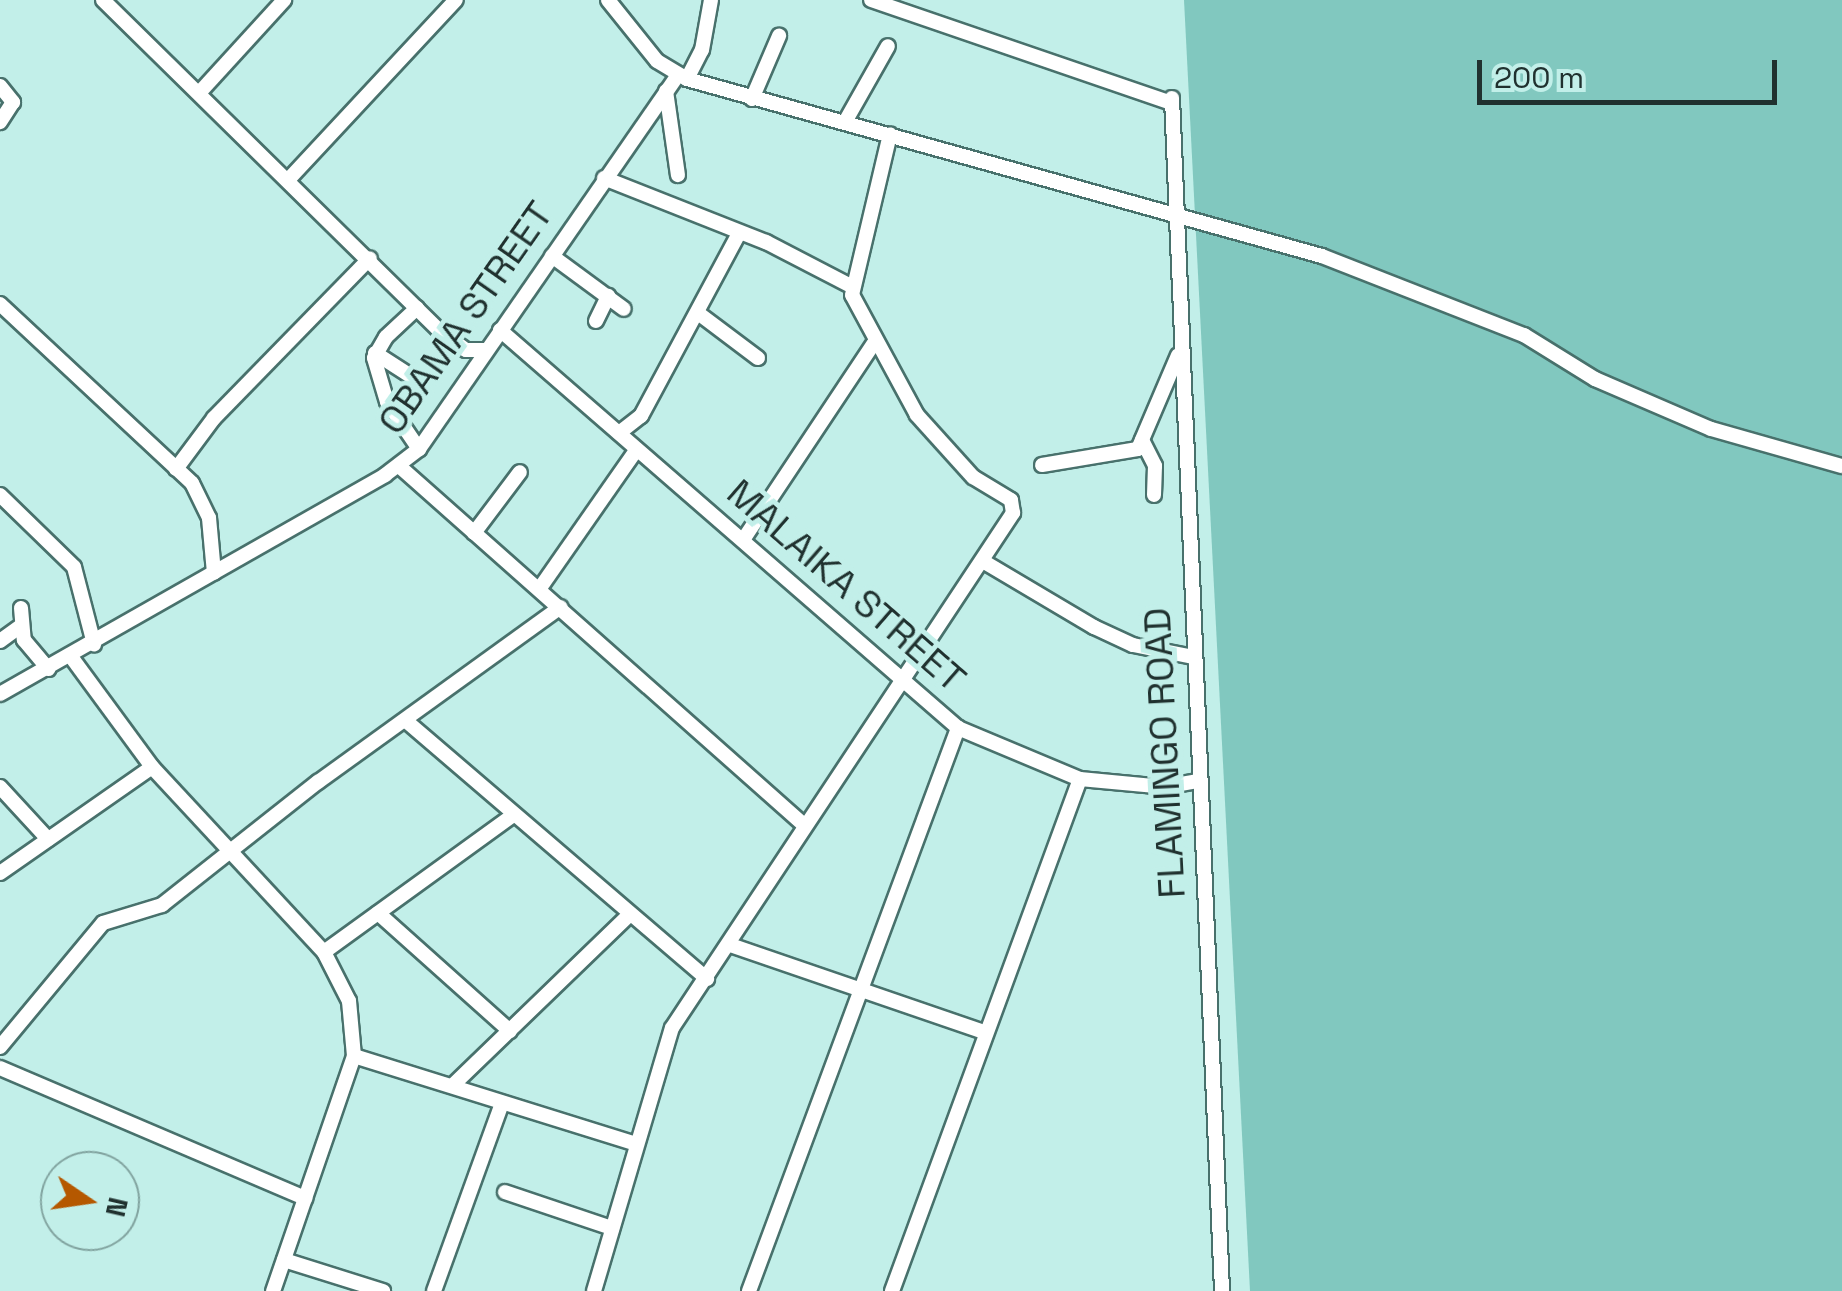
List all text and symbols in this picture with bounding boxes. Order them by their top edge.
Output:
scale bar [1482,40,1782,102]
text: 200 m [1494,58,1584,97]
street label: OBAMA STREET [369,193,563,443]
street label: MALAIKA STREET [717,470,975,702]
street label: FLAMINGO ROAD [1135,606,1195,900]
north arrow [40,1151,140,1251]
text: N [98,1194,137,1220]

